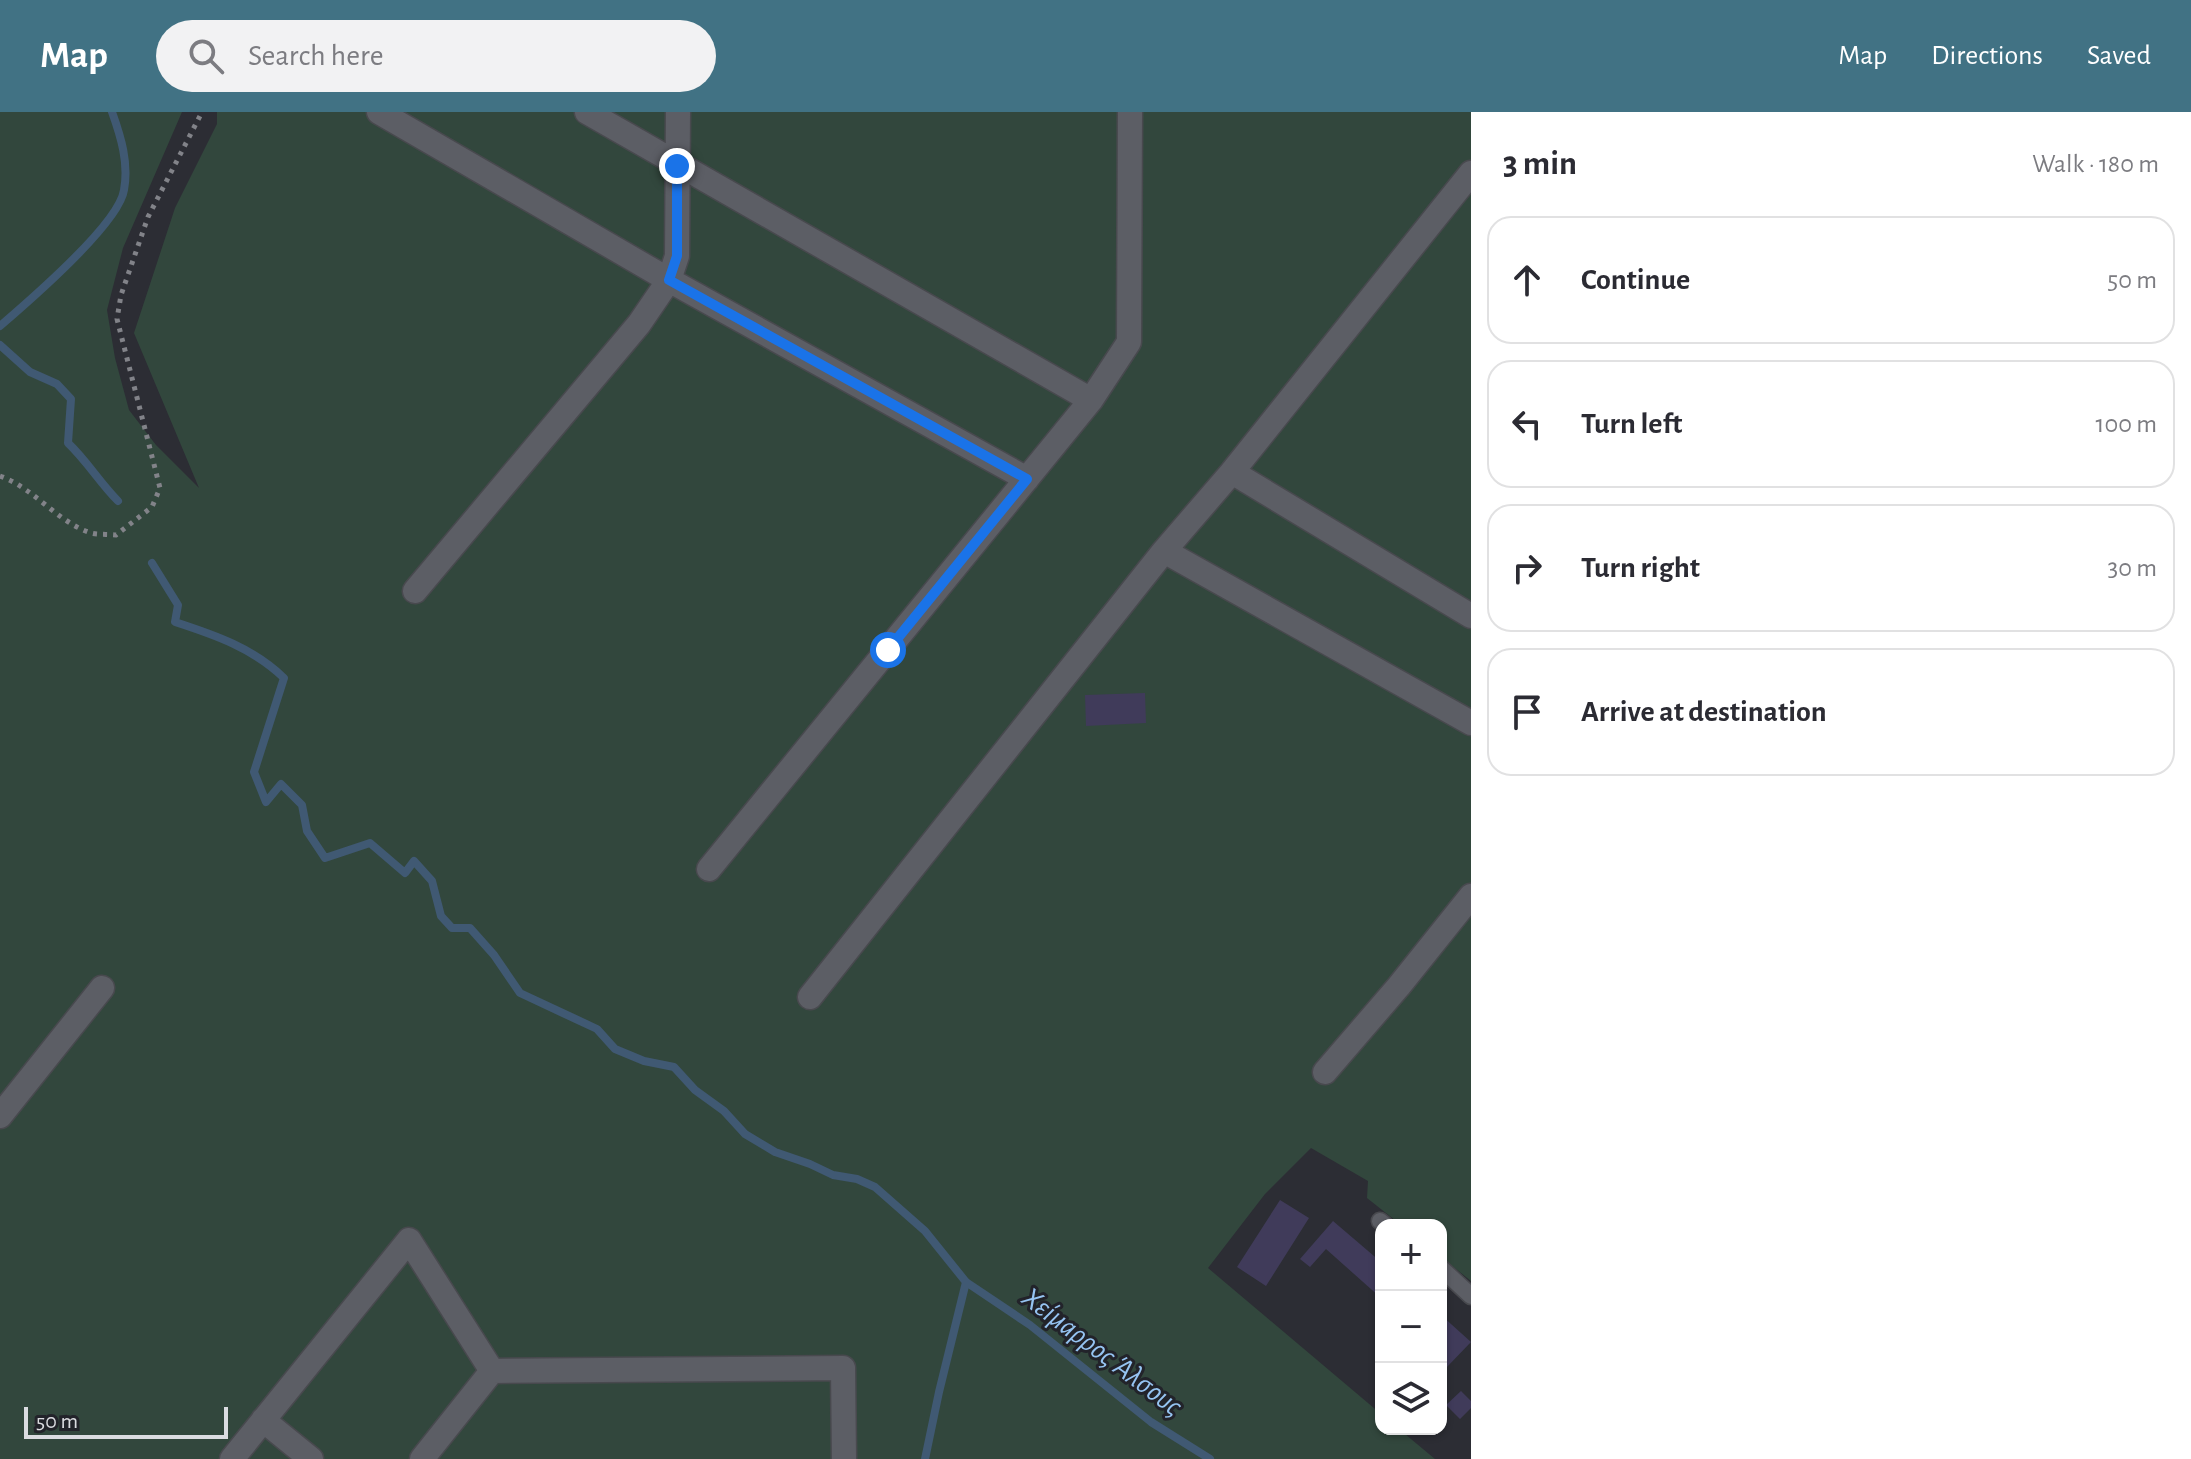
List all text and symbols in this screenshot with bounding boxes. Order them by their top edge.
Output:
search box [156,20,716,92]
icon: search [184,34,228,78]
text: Map [40,37,108,75]
text: Search here [248,41,384,71]
text: Map [1838,42,1887,70]
text: Directions [1931,42,2043,70]
text: Saved [2087,42,2151,70]
text: 3 min [1503,147,1577,181]
route end [659,148,695,184]
text: Walk · 180 m [2032,151,2159,177]
icon: ahead [1505,258,1549,302]
text: Continue [1581,265,1690,295]
text: 50 m [2107,267,2157,293]
icon: left [1505,402,1549,446]
text: Turn left [1581,409,1682,439]
text: 100 m [2096,411,2157,437]
icon: right [1505,546,1549,590]
text: Turn right [1581,553,1700,583]
text: 30 m [2107,555,2157,581]
route start [870,632,906,668]
icon: arrive [1505,690,1549,734]
text: Arrive at destination [1581,697,1827,727]
map controls [1375,1219,1447,1435]
button: + [1375,1219,1447,1291]
water label: Χείμαρρος Άλσους [1015,1282,1188,1422]
button: − [1375,1291,1447,1363]
button: layers [1375,1363,1447,1435]
scale bar [24,1403,228,1439]
text: 50 m [36,1410,78,1432]

